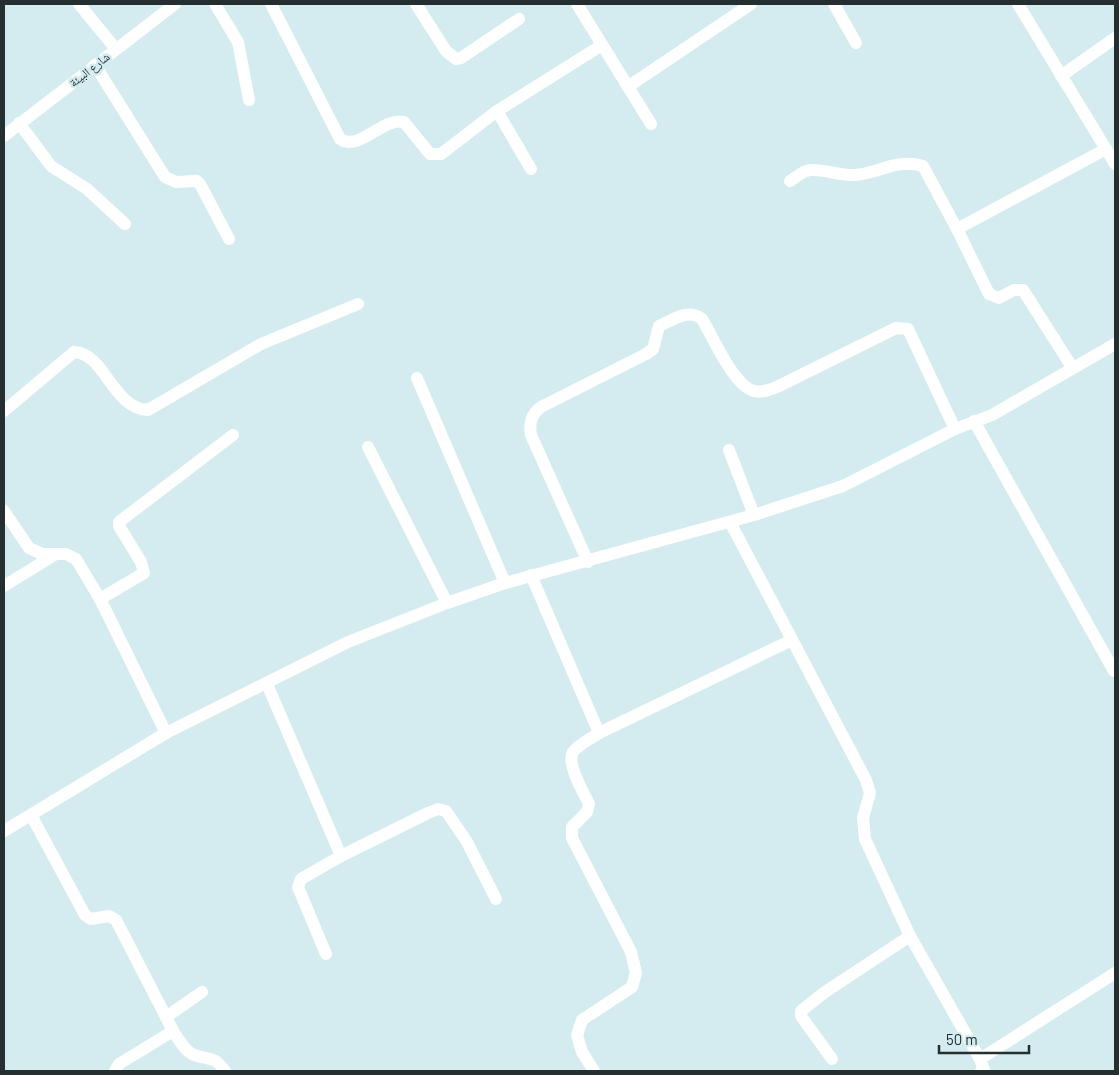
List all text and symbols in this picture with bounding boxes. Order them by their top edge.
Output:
street label: شارع البيئة [66,49,113,91]
scale bar [939,1022,1029,1054]
text: 50 m [946,1030,978,1048]

